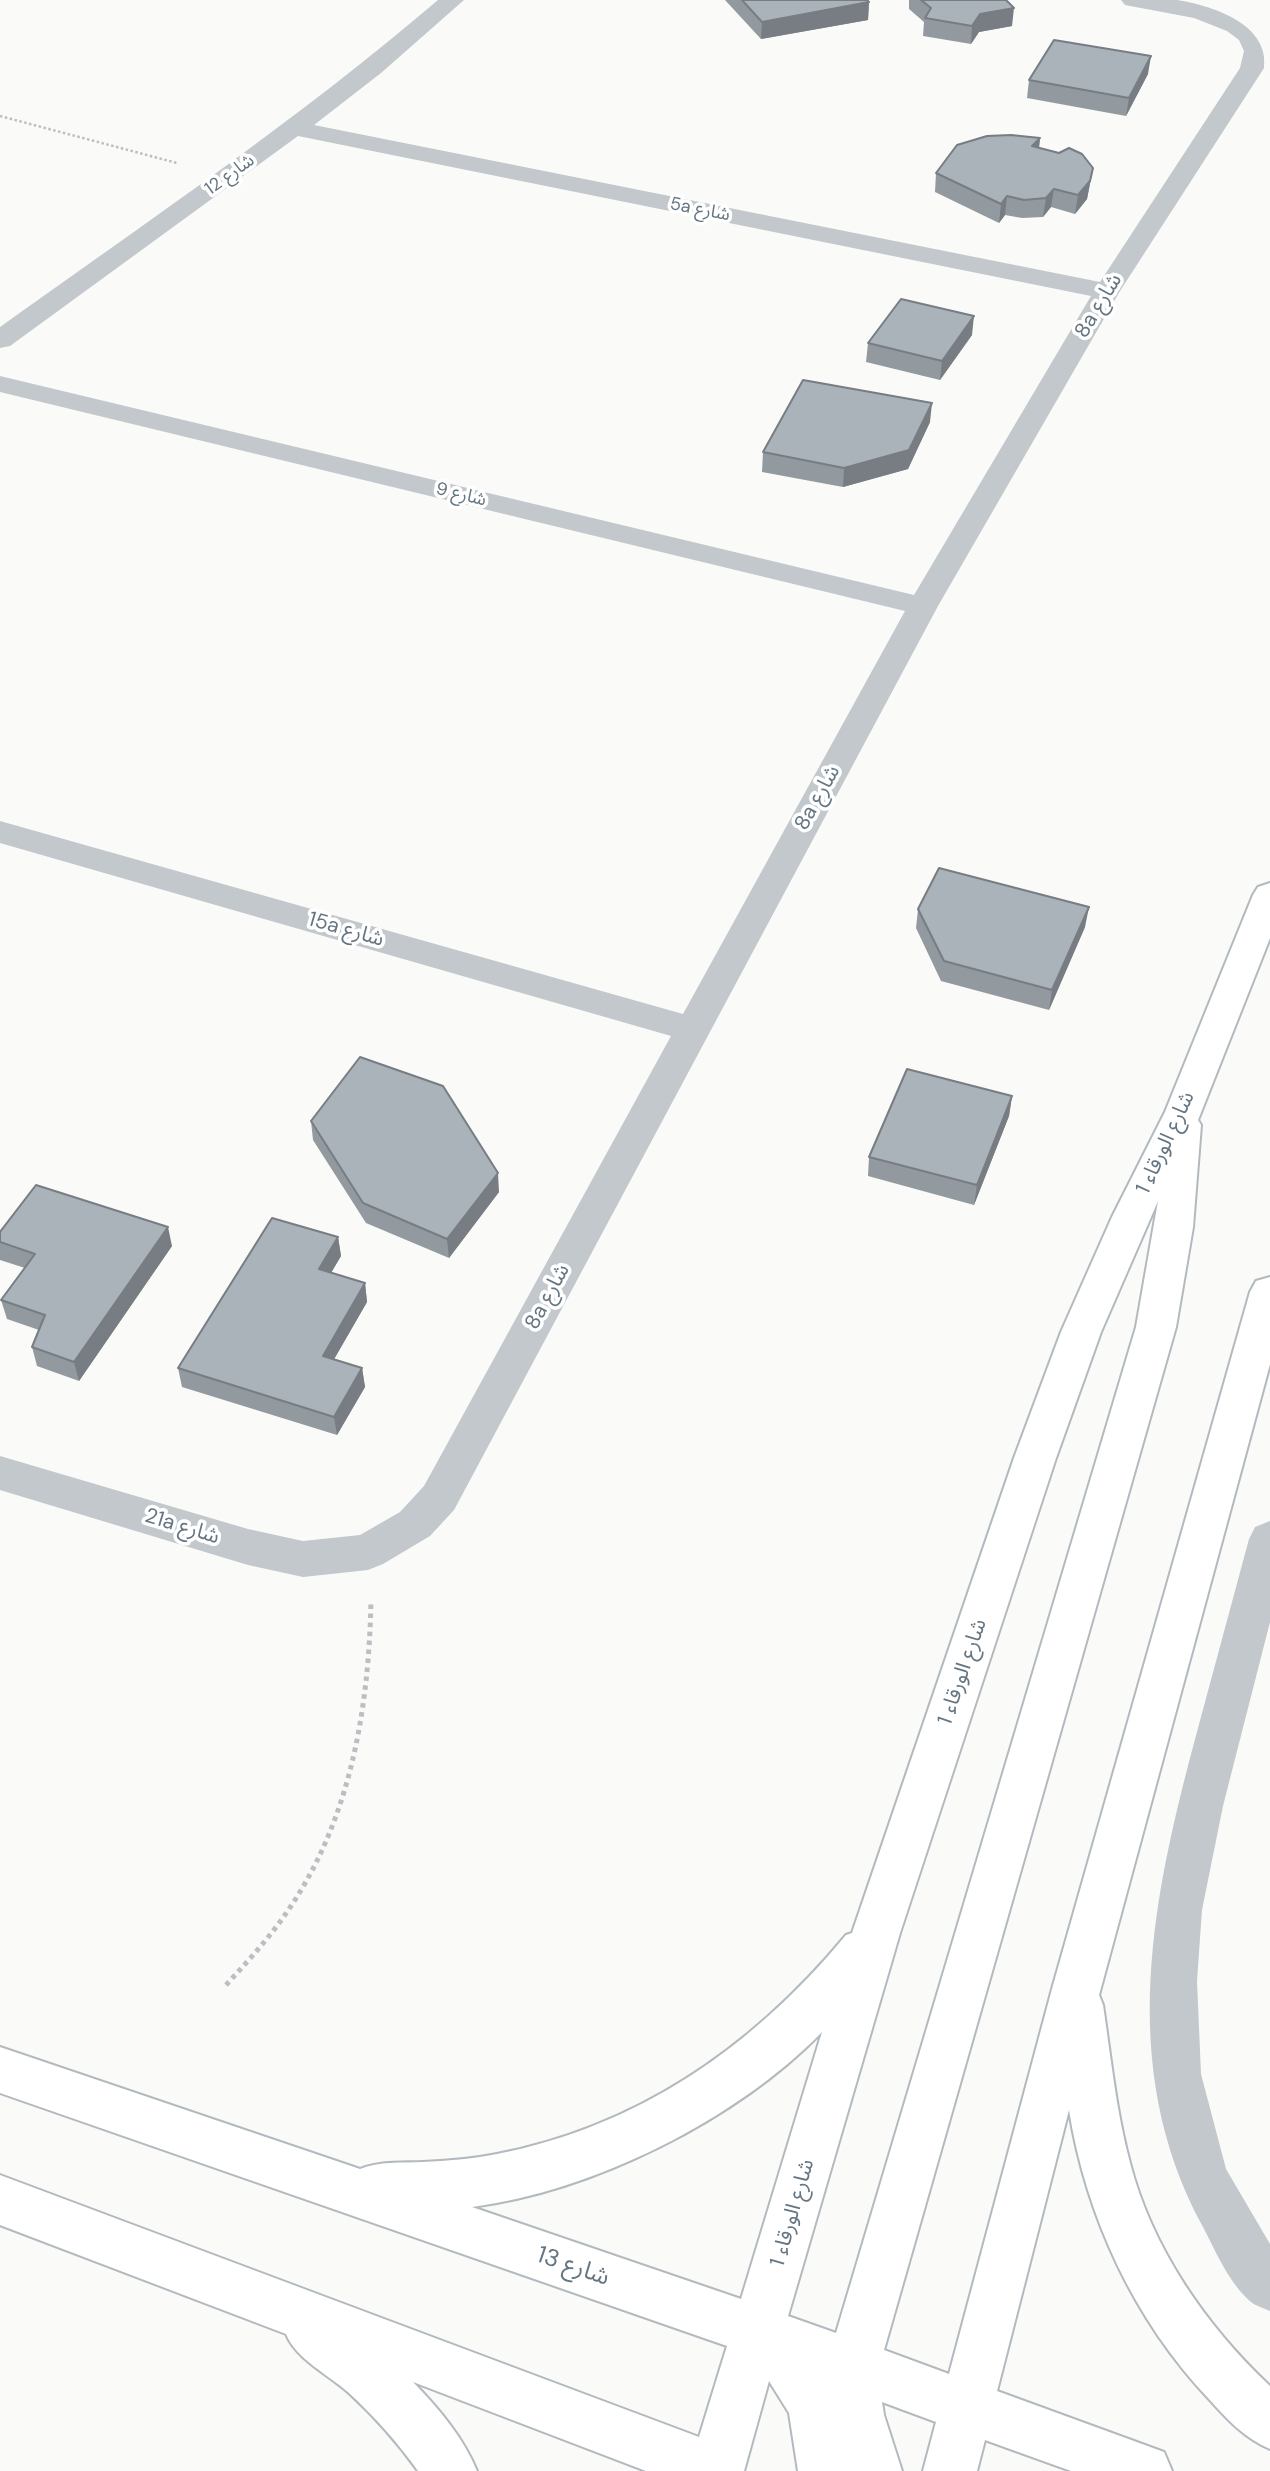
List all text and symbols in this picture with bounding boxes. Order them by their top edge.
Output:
street label: شارع 12 [201,150,259,200]
street label: 5a شارع [668,194,732,226]
street label: 8a شارع [1070,269,1128,343]
street label: شارع 9 [434,478,488,512]
street label: 8a شارع [790,761,846,835]
street label: 15a شارع [305,907,387,953]
street label: شارع الورقاء 1 [1131,1088,1201,1198]
street label: 8a شارع [520,1260,576,1334]
street label: 21a شارع [142,1504,222,1550]
street label: شارع الورقاء 1 [933,1616,993,1728]
street label: شارع الورقاء 1 [766,2157,820,2269]
street label: شارع 13 [533,2241,613,2293]

